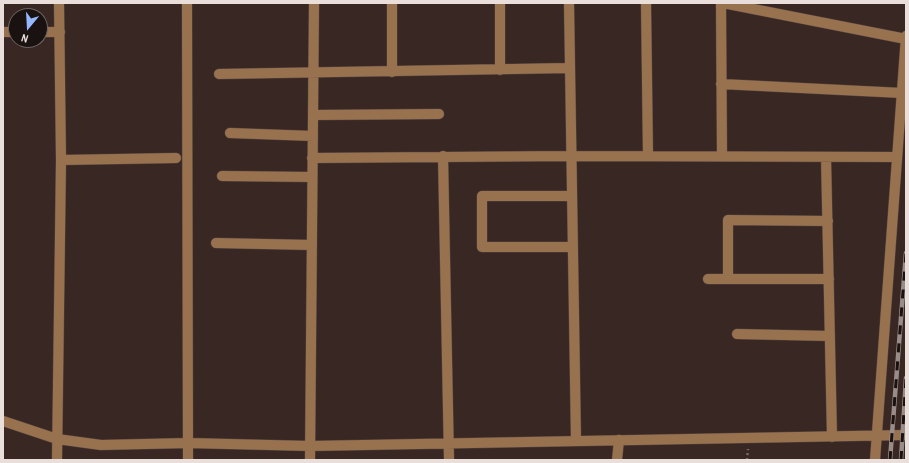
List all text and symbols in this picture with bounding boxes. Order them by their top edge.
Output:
north arrow [8,8,48,48]
text: N [19,31,30,46]

